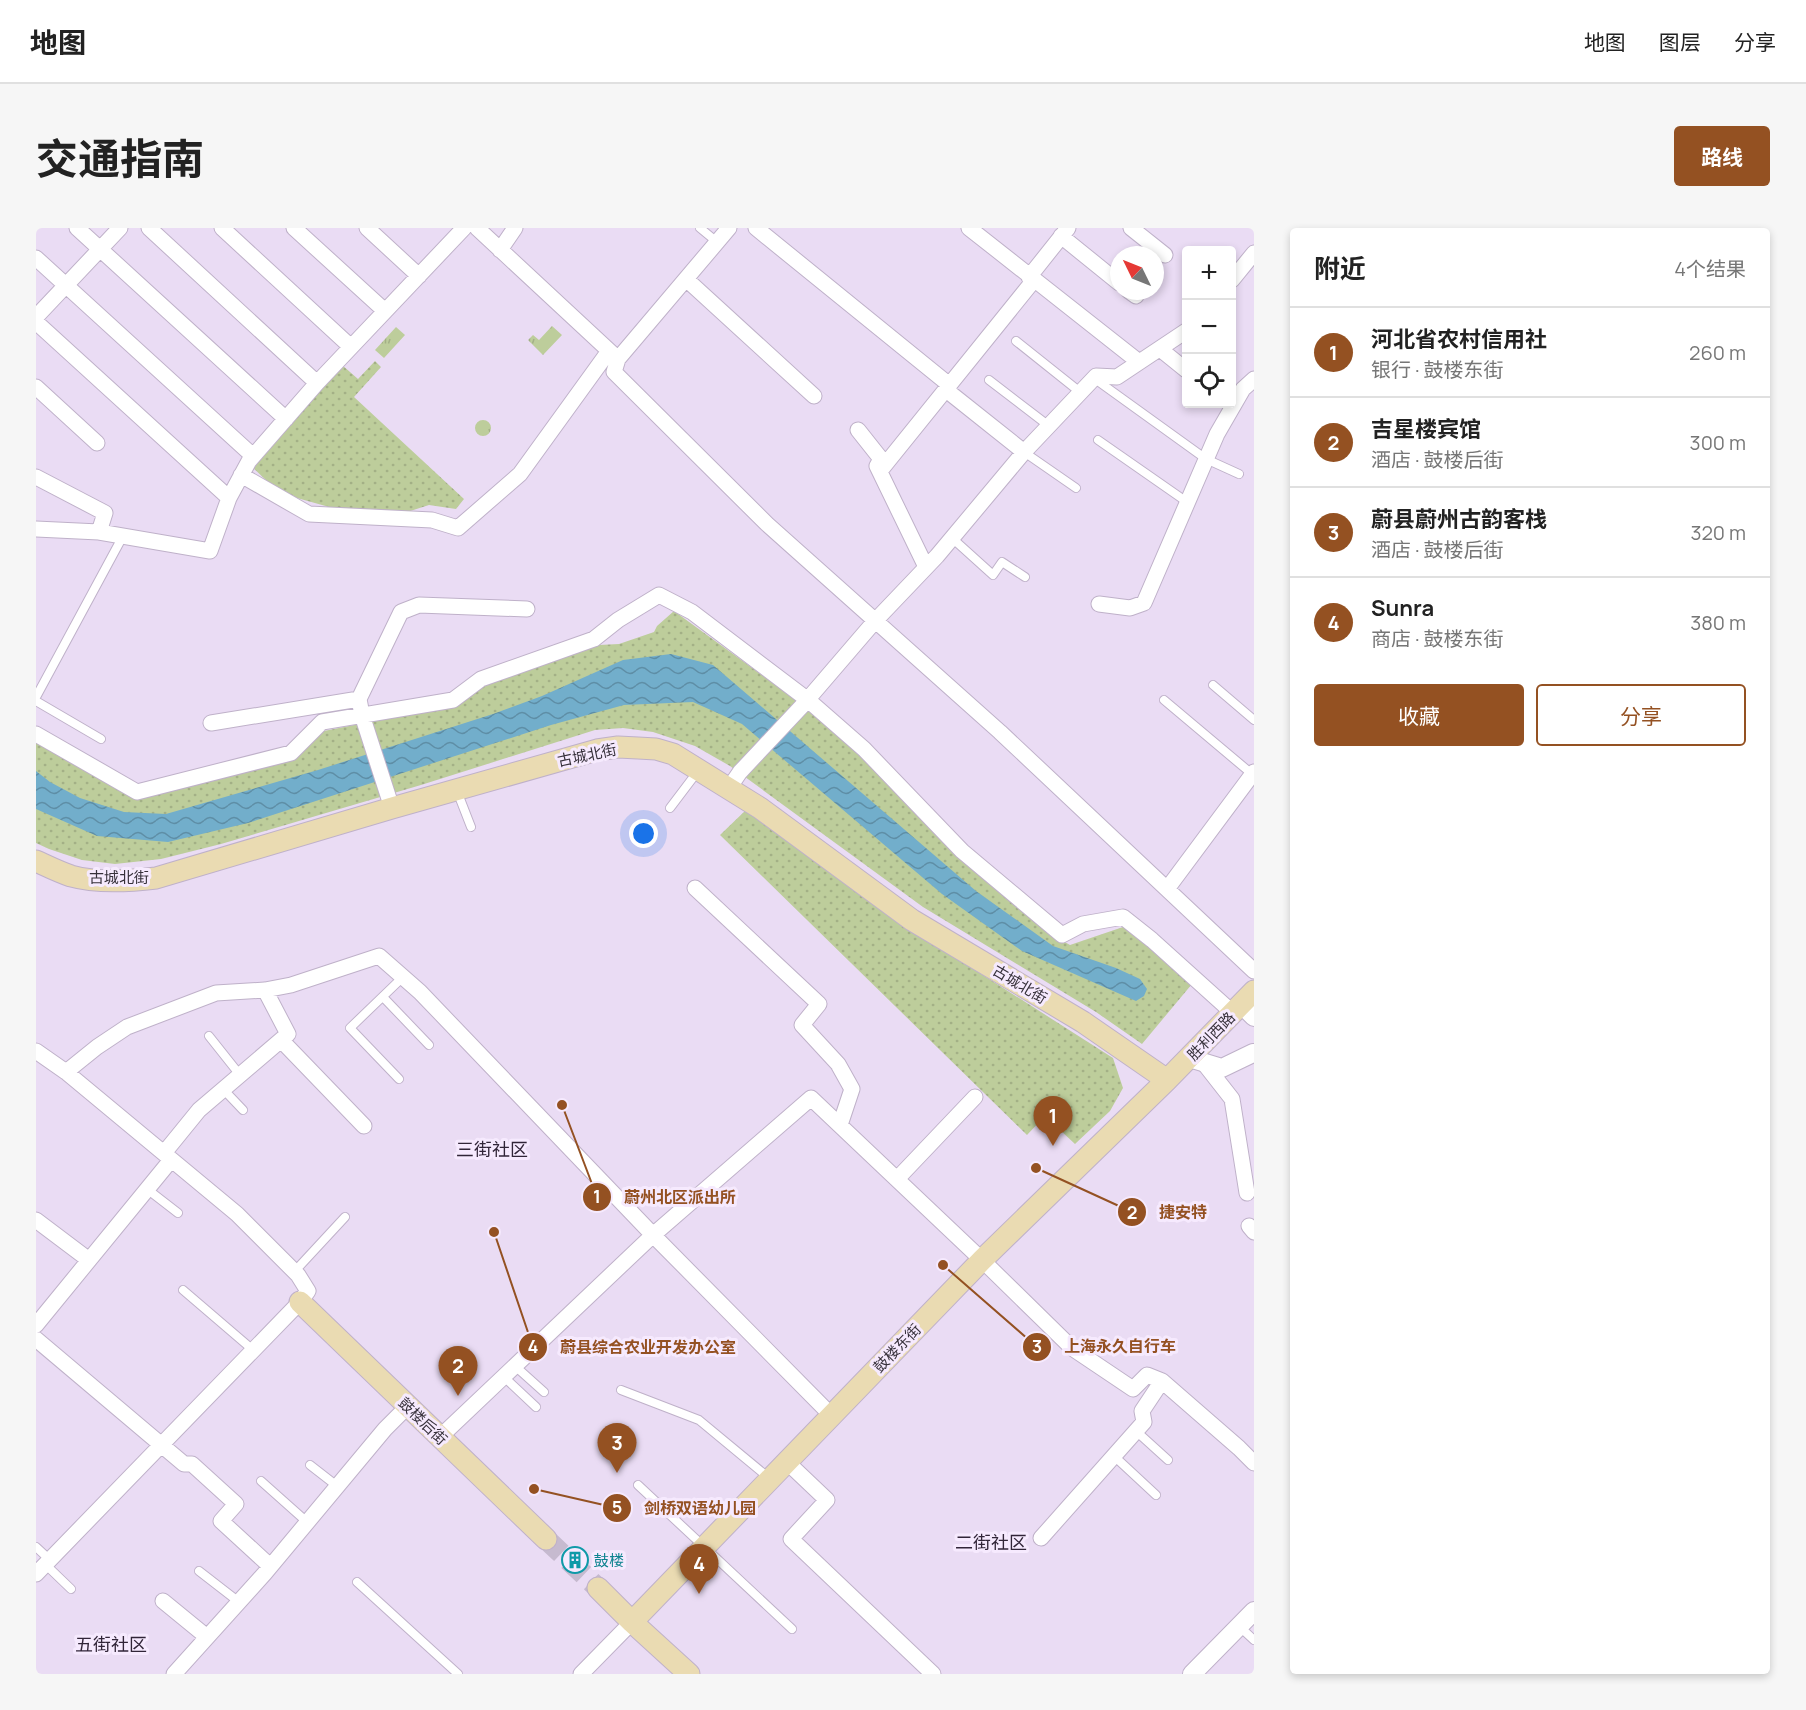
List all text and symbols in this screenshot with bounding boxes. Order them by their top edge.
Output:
text: 地图 [30,23,86,61]
text: 地图 [1584,28,1626,56]
text: 图层 [1659,28,1701,56]
text: 分享 [1734,28,1776,56]
button: 路线 [1674,126,1770,186]
text: 交通指南 [36,129,204,187]
north arrow [1110,246,1164,300]
map controls [1182,246,1236,408]
button: + [1182,246,1236,300]
text: 附近 [1314,250,1366,286]
text: 4个结果 [1674,255,1746,282]
button: − [1182,300,1236,354]
text: 河北省农村信用社 [1371,324,1547,354]
text: 1 [1329,339,1338,366]
text: 260 m [1689,339,1746,366]
button: locate [1182,354,1236,408]
text: 银行 · 鼓楼东街 [1371,356,1504,383]
text: 吉星楼宾馆 [1371,414,1481,444]
text: 2 [1328,429,1339,456]
text: 300 m [1690,429,1746,456]
text: 酒店 · 鼓楼后街 [1371,446,1504,473]
text: 蔚县蔚州古韵客栈 [1371,504,1547,534]
text: 3 [1328,519,1339,546]
text: 320 m [1690,519,1746,546]
text: 酒店 · 鼓楼后街 [1371,536,1504,563]
text: Sunra [1371,593,1434,623]
text: 4 [1327,609,1340,636]
text: 380 m [1690,609,1746,636]
text: 商店 · 鼓楼东街 [1371,625,1504,652]
button: 收藏 [1314,684,1524,746]
button: 分享 [1536,684,1746,746]
street label: 古城北街 [555,738,619,772]
your location [629,819,658,848]
street label: 古城北街 [89,867,149,888]
street label: 古城北街 [989,960,1051,1008]
street label: 胜利西路 [1183,1007,1239,1065]
pin: 1 [1034,1096,1072,1146]
district label: 三街社区 [456,1137,528,1161]
callout: 蔚州北区派出所 [582,1180,748,1214]
text: 1 [593,1184,601,1208]
text: 蔚州北区派出所 [624,1186,736,1208]
callout: 捷安特 [1117,1195,1219,1229]
text: 2 [1127,1200,1137,1224]
text: 捷安特 [1159,1201,1207,1223]
street label: 鼓楼东街 [869,1319,925,1377]
callout: 蔚县综合农业开发办公室 [518,1330,748,1364]
callout: 上海永久自行车 [1022,1330,1188,1364]
text: 4 [528,1334,539,1358]
text: 3 [1032,1334,1042,1358]
text: 上海永久自行车 [1064,1335,1176,1357]
text: 蔚县综合农业开发办公室 [560,1336,736,1358]
pin: 2 [438,1346,478,1396]
street label: 鼓楼后街 [394,1393,452,1449]
pin: 3 [598,1424,636,1473]
callout: 剑桥双语幼儿园 [602,1491,768,1525]
text: 5 [612,1495,622,1519]
text: 剑桥双语幼儿园 [644,1497,756,1519]
district label: 二街社区 [955,1530,1027,1554]
pin: 4 [680,1544,718,1594]
building icon: 鼓楼 [560,1545,590,1575]
place label: 鼓楼 [594,1550,624,1571]
district label: 五街社区 [75,1632,147,1656]

